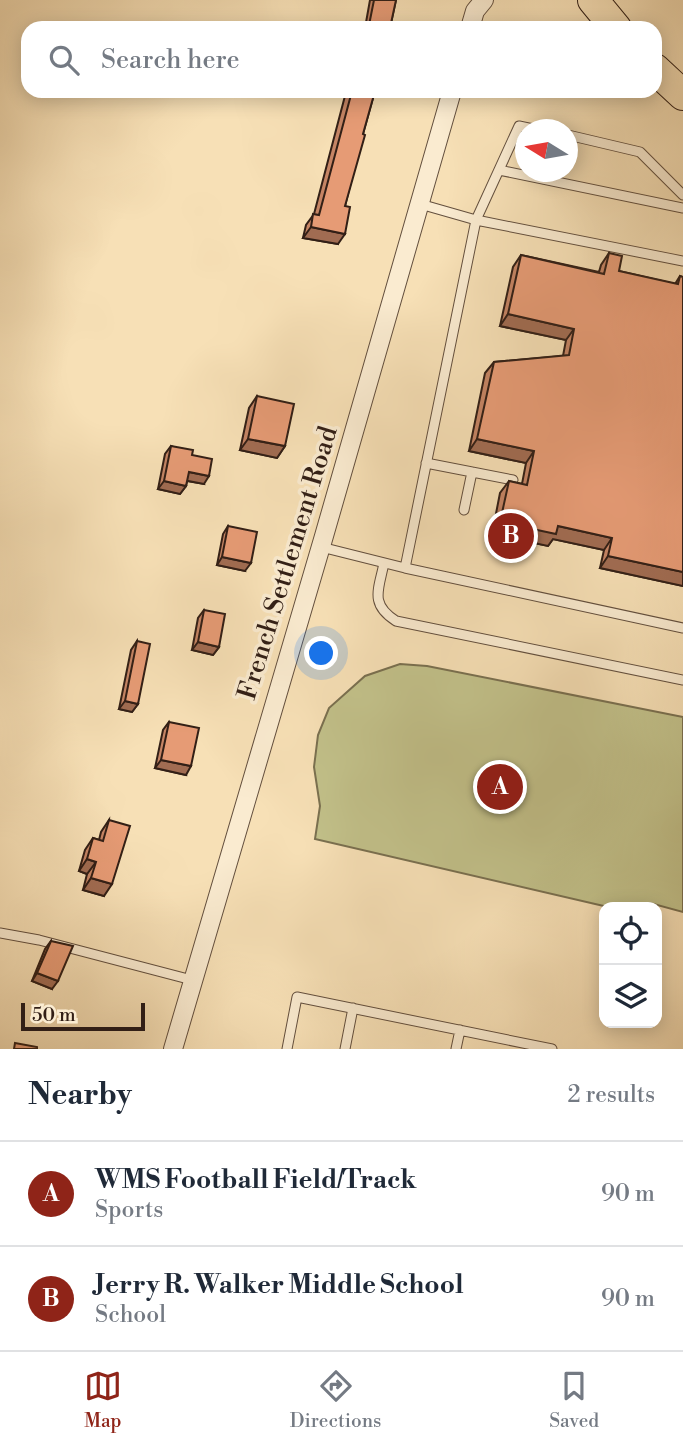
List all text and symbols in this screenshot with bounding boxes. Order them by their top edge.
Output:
search box [21,21,662,98]
icon: search [45,41,83,79]
text: Search here [101,44,240,76]
north arrow [515,119,578,182]
street label: French Settlement Road [231,422,345,704]
pin: B [488,510,534,562]
your location [304,636,338,670]
pin: A [477,761,523,813]
map controls [599,902,662,1028]
button: locate [599,902,662,965]
button: layers [599,965,662,1028]
scale bar [21,1000,145,1032]
text: 50 m [32,1003,76,1027]
text: Nearby [28,1076,132,1114]
text: 2 results [568,1081,655,1109]
text: WMS Football Field/Track [95,1164,416,1196]
text: A [43,1180,59,1208]
text: 90 m [601,1180,655,1208]
text: Sports [95,1196,163,1224]
text: Jerry R. Walker Middle School [95,1269,464,1301]
text: B [42,1285,60,1313]
text: 90 m [601,1285,655,1313]
text: School [95,1301,166,1329]
tab: Map [84,1367,122,1433]
tab: Directions [290,1367,381,1433]
tab: Saved [549,1367,599,1433]

